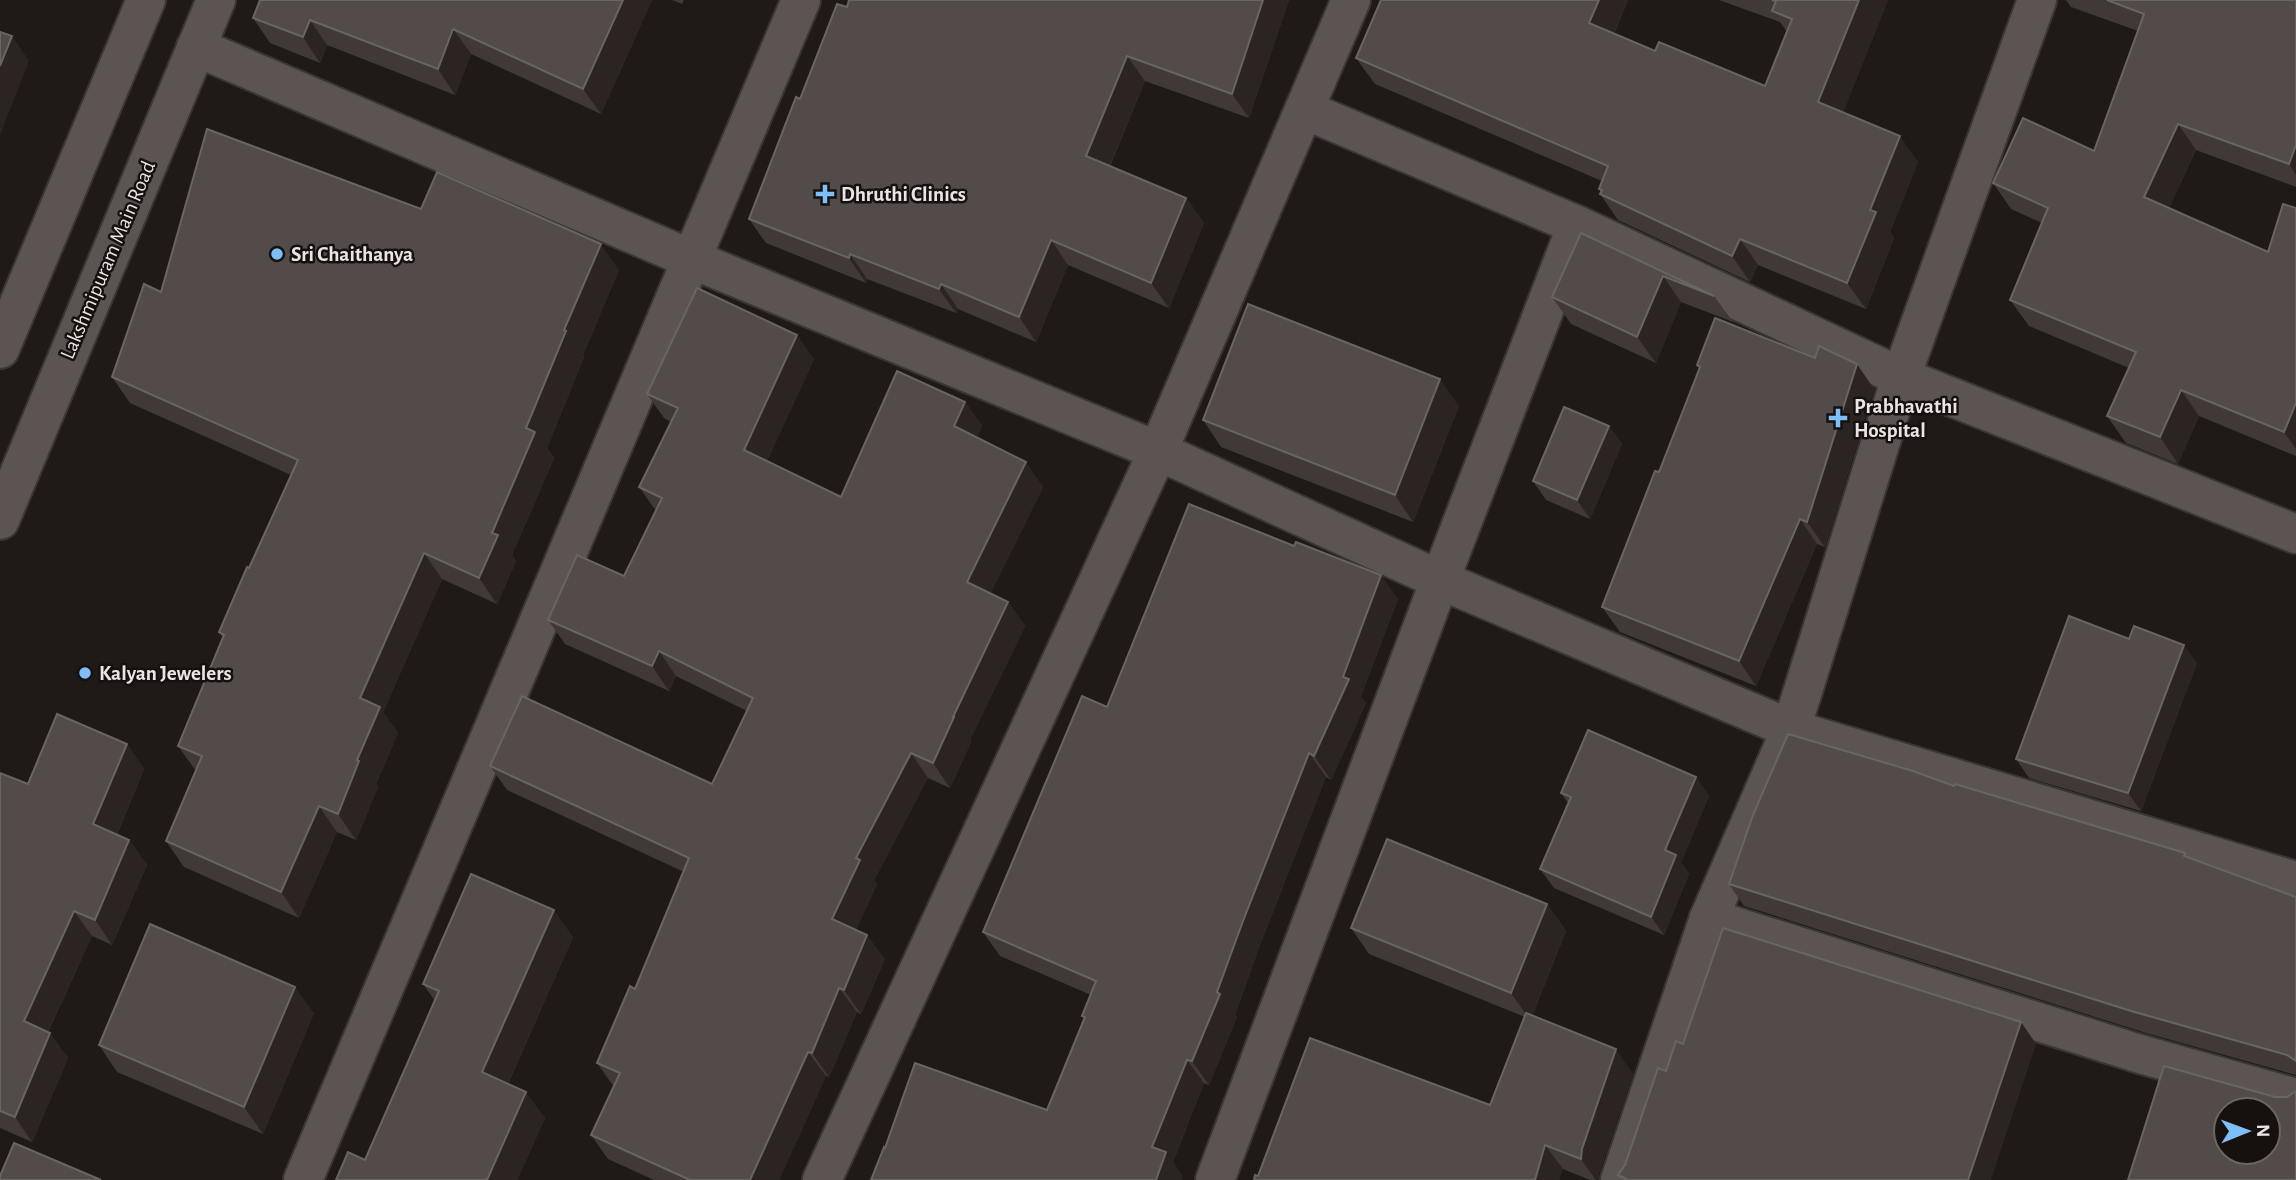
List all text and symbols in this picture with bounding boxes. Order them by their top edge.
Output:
street label: Lakshmipuram Main Road [57,158,159,362]
marker: Dhruthi Clinics [815,184,835,204]
place label: Dhruthi Clinics [841,184,966,205]
place label: Sri Chaithanya [291,244,413,265]
marker: Sri Chaithanya [269,246,285,262]
place label: Prabhavathi Hospital [1854,396,1958,441]
marker: Prabhavathi Hospital [1828,408,1848,428]
place label: Kalyan Jewelers [99,663,232,684]
marker: Kalyan Jewelers [77,665,93,681]
north arrow [2212,1096,2282,1166]
text: N [2253,1124,2272,1138]

